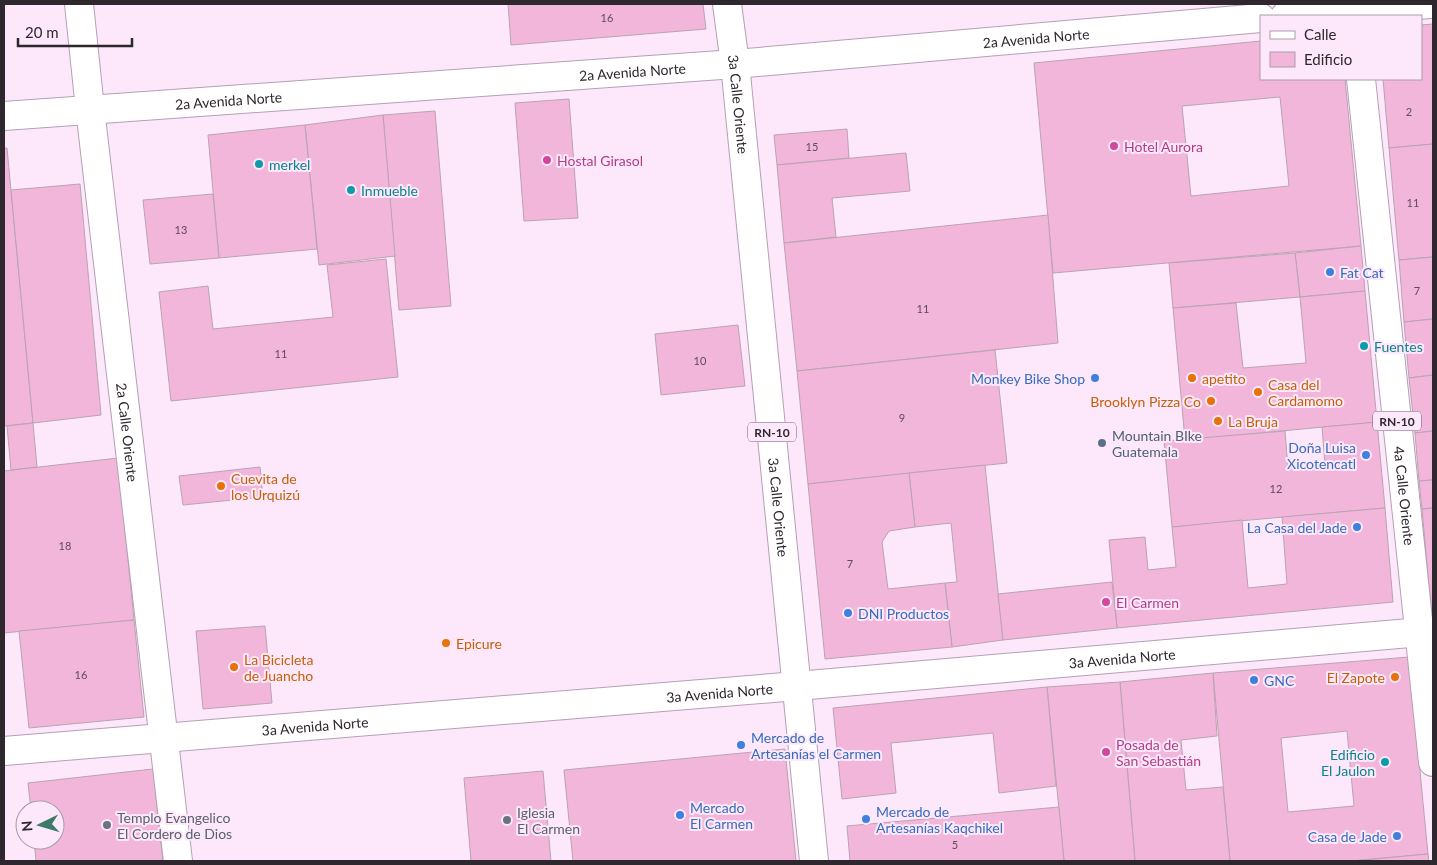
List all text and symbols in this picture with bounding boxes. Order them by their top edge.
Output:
house number: 16 [601,11,613,24]
scale bar [18,15,131,47]
legend [1260,15,1422,80]
text: 20 m [25,23,59,41]
street label: 2a Avenida Norte [982,25,1090,51]
text: Calle [1304,25,1337,43]
text: Edificio [1304,50,1352,68]
street label: 3a Calle Oriente [725,54,752,155]
street label: 2a Avenida Norte [578,59,686,84]
street label: 2a Avenida Norte [174,88,282,112]
house number: 2 [1406,105,1412,118]
place label: Hotel Aurora [1124,138,1203,155]
house number: 15 [806,140,818,153]
marker: Hotel Aurora [1108,140,1120,152]
place label: Hostal Girasol [557,152,643,169]
marker: Hostal Girasol [541,154,553,166]
place label: merkel [269,156,310,173]
marker: merkel [253,158,265,170]
place label: Inmueble [361,182,418,199]
marker: Inmueble [345,184,357,196]
house number: 11 [1407,196,1419,209]
house number: 13 [175,223,187,236]
place label: Fat Cat [1340,264,1384,281]
marker: Fat Cat [1324,266,1336,278]
house number: 7 [1414,284,1420,297]
house number: 11 [917,302,929,315]
place label: Fuentes [1374,338,1423,355]
marker: Fuentes [1358,340,1370,352]
house number: 11 [275,347,287,360]
house number: 10 [694,354,707,367]
place label: Monkey Bike Shop [971,370,1085,387]
place label: apetito [1202,370,1246,387]
marker: Monkey Bike Shop [1089,372,1101,384]
marker: apetito [1186,372,1198,384]
place label: Casa del Cardamomo [1268,376,1343,409]
street label: 2a Calle Oriente [114,382,142,483]
marker: Casa del Cardamomo [1252,386,1264,398]
place label: Brooklyn Pizza Co [1090,393,1201,410]
marker: Brooklyn Pizza Co [1205,395,1217,407]
house number: 9 [899,411,905,424]
road number: RN-10 [1373,412,1421,431]
place label: La Bruja [1228,413,1278,430]
marker: La Bruja [1212,415,1224,427]
road number: RN-10 [748,422,796,442]
place label: Mountain BIke Guatemala [1112,427,1202,460]
marker: Mountain BIke Guatemala [1096,437,1108,449]
place label: Doña Luisa Xicotencatl [1287,439,1356,472]
street label: 4a Calle Oriente [1391,445,1419,546]
marker: Doña Luisa Xicotencatl [1360,449,1372,461]
street label: 3a Calle Oriente [766,457,792,558]
place label: Cuevita de los Urquizú [231,470,300,503]
marker: Cuevita de los Urquizú [215,480,227,492]
house number: 12 [1270,482,1282,495]
place label: La Casa del Jade [1247,519,1347,536]
marker: La Casa del Jade [1351,521,1363,533]
house number: 18 [59,539,71,552]
house number: 7 [847,557,853,570]
place label: El Carmen [1116,594,1179,611]
marker: El Carmen [1100,596,1112,608]
place label: DNI Productos [858,605,949,622]
marker: DNI Productos [842,607,854,619]
place label: Epicure [456,635,502,652]
marker: Epicure [440,637,452,649]
street label: 3a Avenida Norte [1068,645,1176,671]
place label: La Bicicleta de Juancho [244,651,313,684]
marker: La Bicicleta de Juancho [228,661,240,673]
house number: 16 [75,668,87,681]
place label: El Zapote [1327,669,1385,686]
marker: El Zapote [1389,671,1401,683]
place label: GNC [1264,672,1295,689]
marker: GNC [1248,674,1260,686]
street label: 3a Avenida Norte [666,679,774,705]
street label: 3a Avenida Norte [261,713,369,738]
place label: Mercado de Artesanías el Carmen [751,729,881,762]
place label: Posada de San Sebastián [1116,736,1201,769]
marker: Mercado de Artesanías el Carmen [735,739,747,751]
marker: Posada de San Sebastián [1100,746,1112,758]
place label: Edificio El Jaulon [1321,746,1375,779]
marker: Edificio El Jaulon [1379,756,1391,768]
place label: Mercado El Carmen [690,799,753,832]
north arrow [15,800,65,850]
place label: Mercado de Artesanías Kaqchikel [876,803,1003,836]
place label: Iglesia El Carmen [517,804,580,837]
place label: Templo Evangelico El Cordero de Dios [117,809,232,842]
marker: Mercado El Carmen [674,809,686,821]
marker: Mercado de Artesanías Kaqchikel [860,813,872,825]
marker: Iglesia El Carmen [501,814,513,826]
marker: Templo Evangelico El Cordero de Dios [101,819,113,831]
text: N [18,820,35,832]
place label: Casa de Jade [1308,828,1387,845]
marker: Casa de Jade [1391,830,1403,842]
house number: 5 [952,838,958,851]

